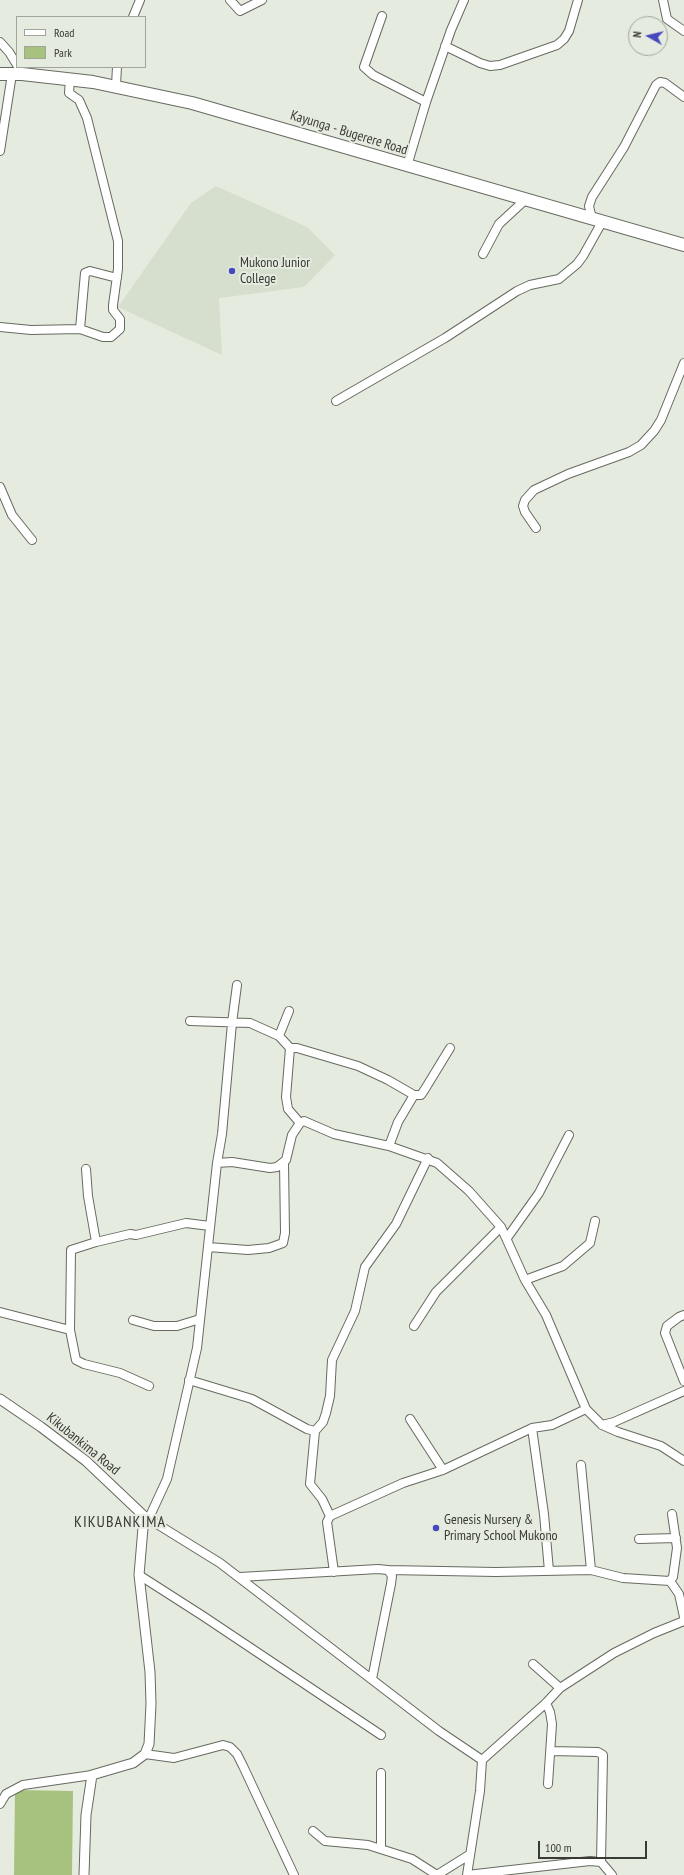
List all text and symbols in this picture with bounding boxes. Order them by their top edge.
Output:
legend [16,16,146,68]
north arrow [628,16,668,56]
text: Road [54,25,74,40]
text: N [630,31,644,38]
text: Park [54,45,72,60]
street label: Kayunga - Bugerere Road [288,107,410,159]
place label: Mukono Junior College [240,255,310,288]
marker: Mukono Junior College [227,266,237,276]
street label: Kikubankima Road [43,1409,123,1479]
district label: KIKUBANKIMA [74,1512,166,1532]
place label: Genesis Nursery & Primary School Mukono [444,1512,558,1544]
marker: Genesis Nursery & Primary School Mukono [431,1523,441,1533]
scale bar [540,1833,649,1859]
text: 100 m [545,1840,572,1855]

